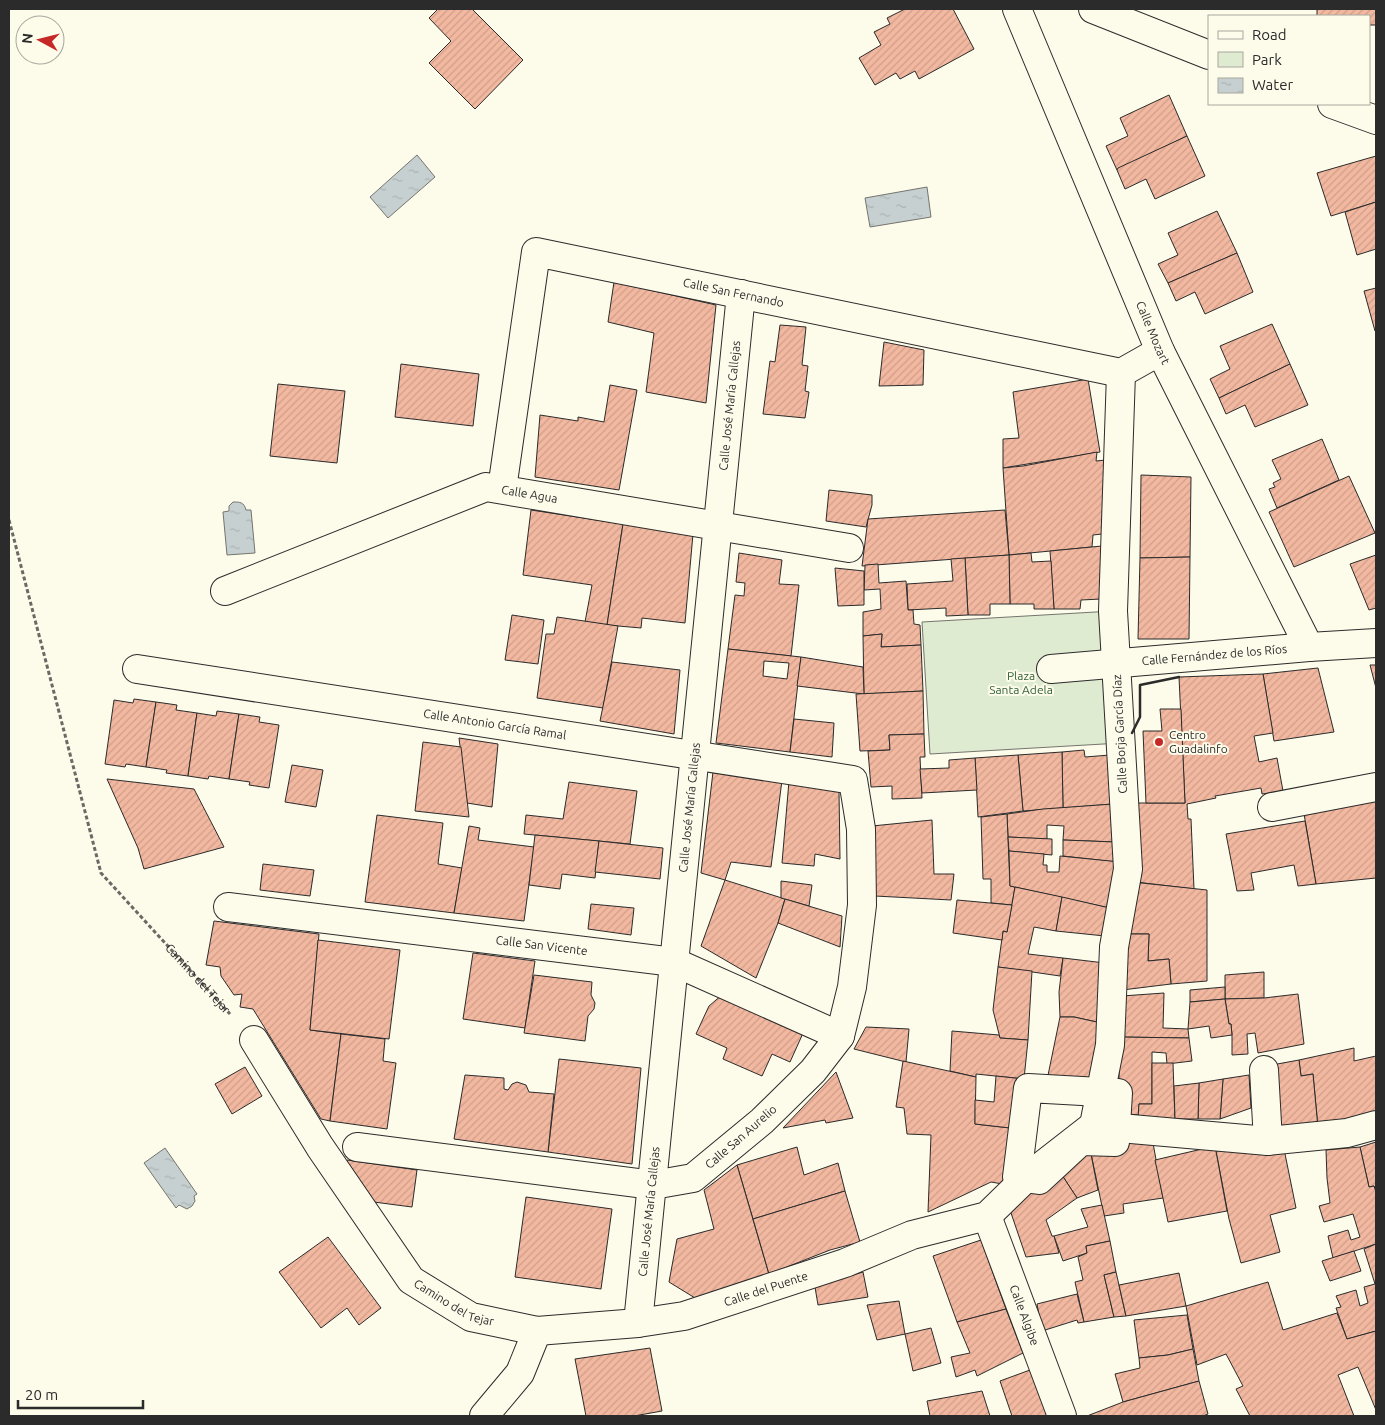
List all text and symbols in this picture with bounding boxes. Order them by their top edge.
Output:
north arrow [15,15,65,65]
legend [1208,15,1370,105]
text: Road [1252,26,1287,43]
text: N [19,32,36,45]
text: Park [1252,51,1282,68]
text: Water [1252,76,1293,93]
street label: Calle San Fernando [682,276,785,309]
street label: Calle Mozart [1134,299,1173,367]
street label: Calle José María Callejas [716,340,742,471]
street label: Calle Agua [500,483,559,505]
street label: Calle Fernández de los Ríos [1141,642,1288,667]
park label: Plaza Santa Adela [989,669,1053,696]
street label: Calle Borja García Díaz [1110,674,1129,794]
street label: Calle Antonio García Ramal [422,706,567,741]
place label: Centro Guadalinfo [1169,728,1228,755]
marker: Centro Guadalinfo [1153,736,1165,748]
street label: Calle José María Callejas [676,742,702,873]
street label: Calle San Vicente [495,933,588,957]
street label: Camino del Tejar [163,941,233,1016]
street label: Calle San Aurelio [702,1102,779,1171]
street label: Calle José María Callejas [636,1146,662,1277]
street label: Calle del Puente [722,1269,810,1308]
street label: Camino del Tejar [412,1276,496,1328]
street label: Calle Algibe [1007,1283,1042,1347]
scale bar [18,1378,142,1410]
text: 20 m [25,1386,58,1403]

